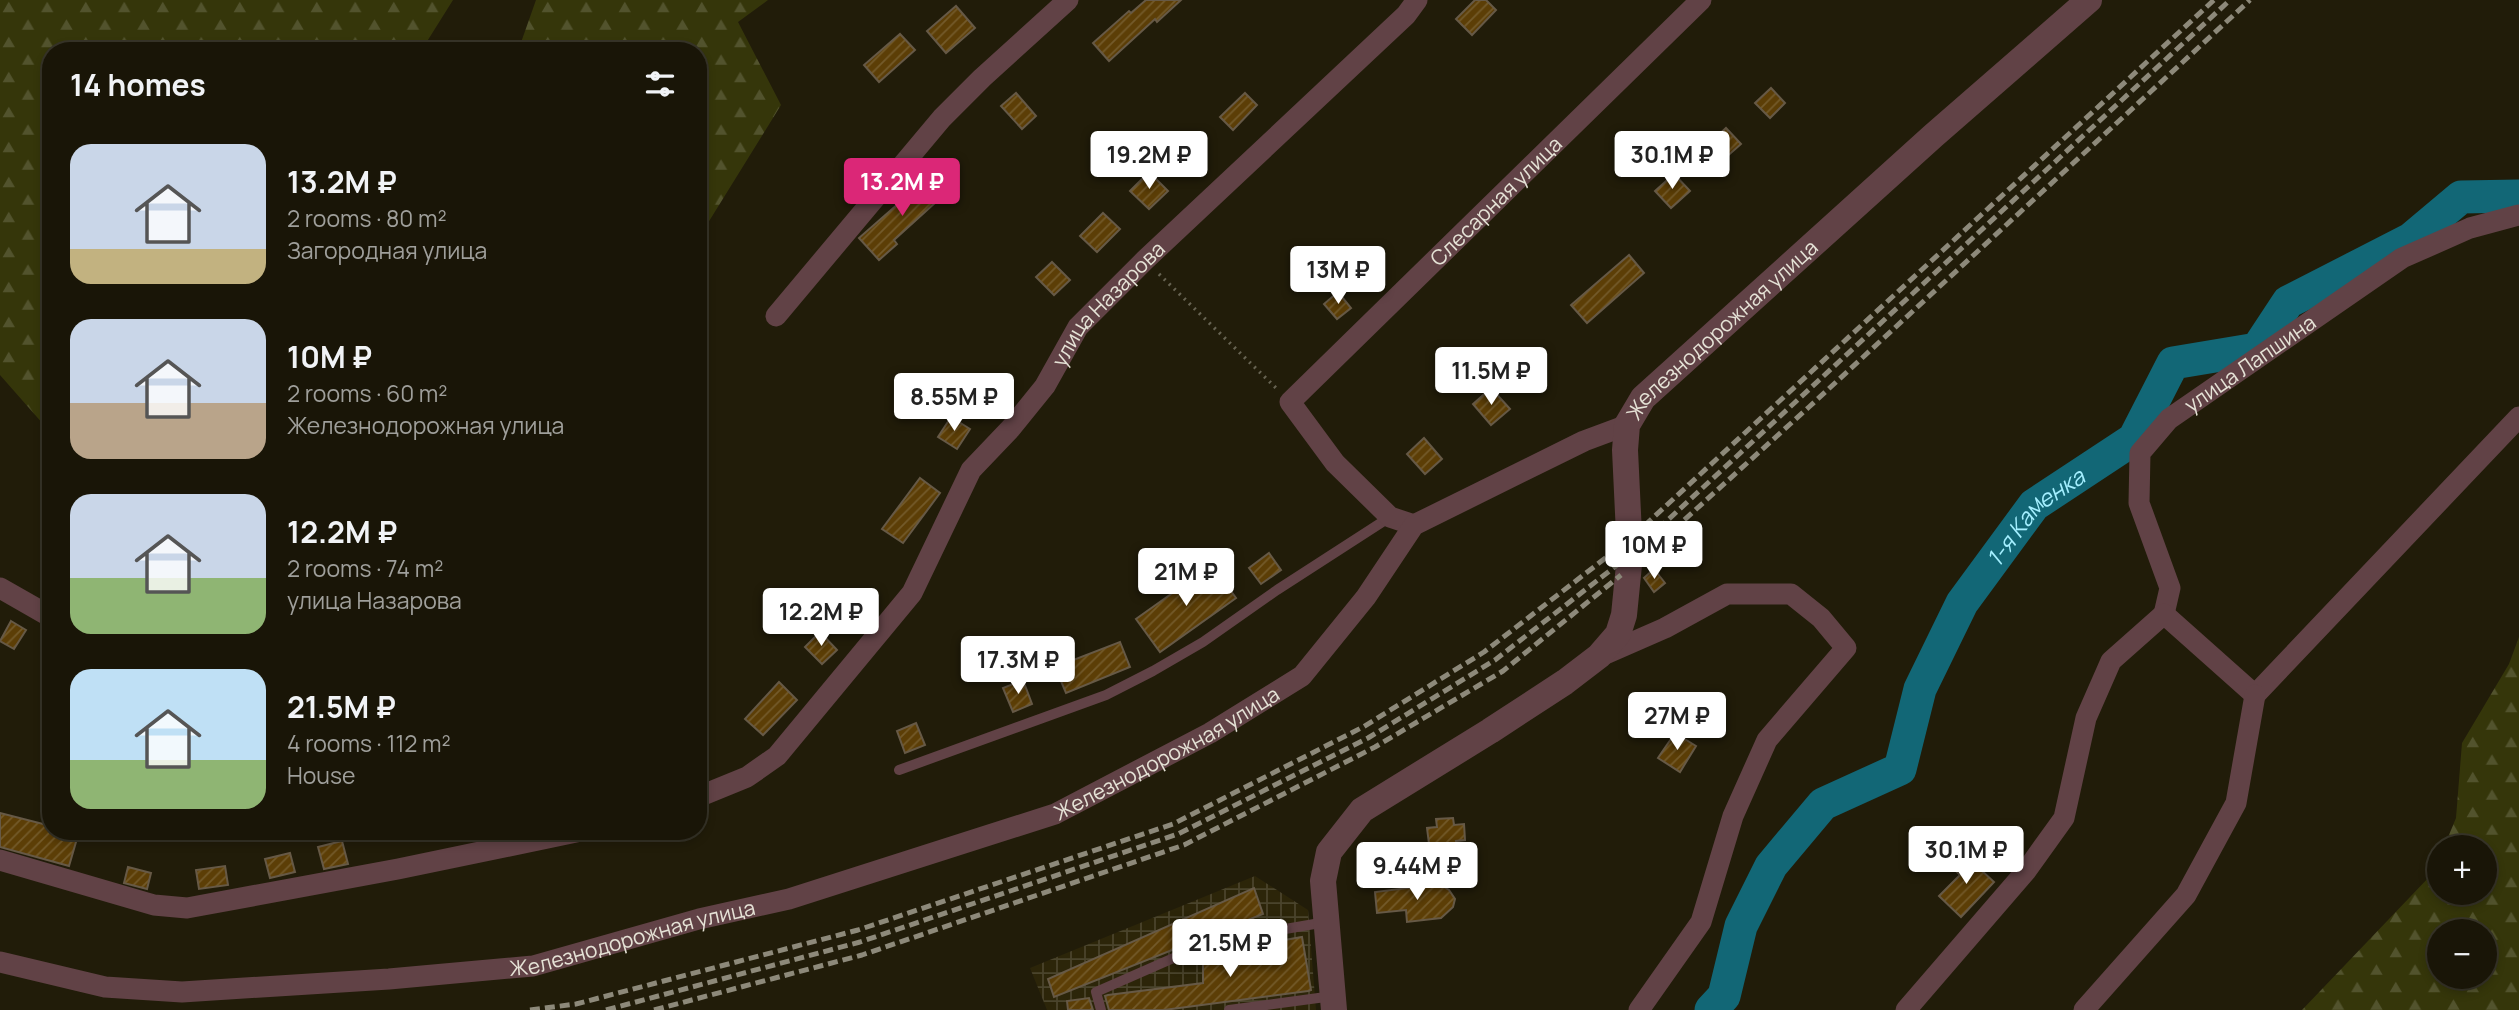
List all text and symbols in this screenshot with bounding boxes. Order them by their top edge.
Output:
text: 14 homes [70,64,206,105]
icon: filters [641,65,679,103]
street label: Слесарная улица [1424,130,1568,272]
pin: 19.2M ₽ [1084,132,1214,191]
pin: 30.1M ₽ [1607,132,1737,191]
text: 19.2M ₽ [1107,138,1191,170]
text: 30.1M ₽ [1631,138,1713,170]
pin: 13.2M ₽ [837,158,967,218]
text: 13.2M ₽ [287,161,397,202]
text: 13.2M ₽ [860,165,944,197]
icon: home [126,172,210,256]
text: 2 rooms · 80 m² [287,202,447,234]
street label: Железнодорожная улица [1619,233,1823,425]
text: Загородная улица [287,234,487,266]
street label: улица Назарова [1045,235,1171,371]
pin: 13M ₽ [1289,246,1387,306]
text: 13M ₽ [1306,253,1370,285]
street label: улица Лапшина [2178,308,2321,418]
text: 10M ₽ [287,336,372,377]
icon: home [126,347,210,431]
pin: 11.5M ₽ [1426,348,1556,407]
text: 11.5M ₽ [1451,354,1531,386]
pin: 8.55M ₽ [889,374,1019,433]
text: 2 rooms · 60 m² [287,377,448,409]
text: 8.55M ₽ [910,380,998,412]
text: Железнодорожная улица [287,409,564,441]
water label: 1-я Каменка [1978,459,2092,573]
text: 12.2M ₽ [287,511,397,552]
icon: home [126,522,210,606]
pin: 10M ₽ [1605,522,1703,581]
text: 10M ₽ [1621,528,1687,560]
pin: 21M ₽ [1137,548,1235,608]
text: 2 rooms · 74 m² [287,552,443,584]
text: 21M ₽ [1154,555,1218,587]
text: улица Назарова [287,584,462,616]
pin: 12.2M ₽ [756,588,886,648]
text: 12.2M ₽ [779,595,863,627]
pin: 17.3M ₽ [953,636,1083,696]
text: 17.3M ₽ [977,643,1059,675]
street label: Железнодорожная улица [1049,680,1284,826]
text: 21.5M ₽ [287,686,396,727]
pin: 27M ₽ [1628,692,1726,752]
icon: home [126,697,210,781]
text: 27M ₽ [1644,699,1710,731]
text: 4 rooms · 112 m² [287,727,451,759]
text: House [287,759,356,791]
pin: 30.1M ₽ [1901,826,2031,886]
text: 30.1M ₽ [1925,833,2007,865]
map controls [2427,835,2497,989]
button: + [2427,835,2497,905]
pin: 9.44M ₽ [1352,842,1482,902]
text: 9.44M ₽ [1373,849,1461,881]
street label: Железнодорожная улица [508,893,758,982]
button: − [2427,919,2497,989]
pin: 21.5M ₽ [1165,920,1295,979]
text: 21.5M ₽ [1188,926,1272,958]

